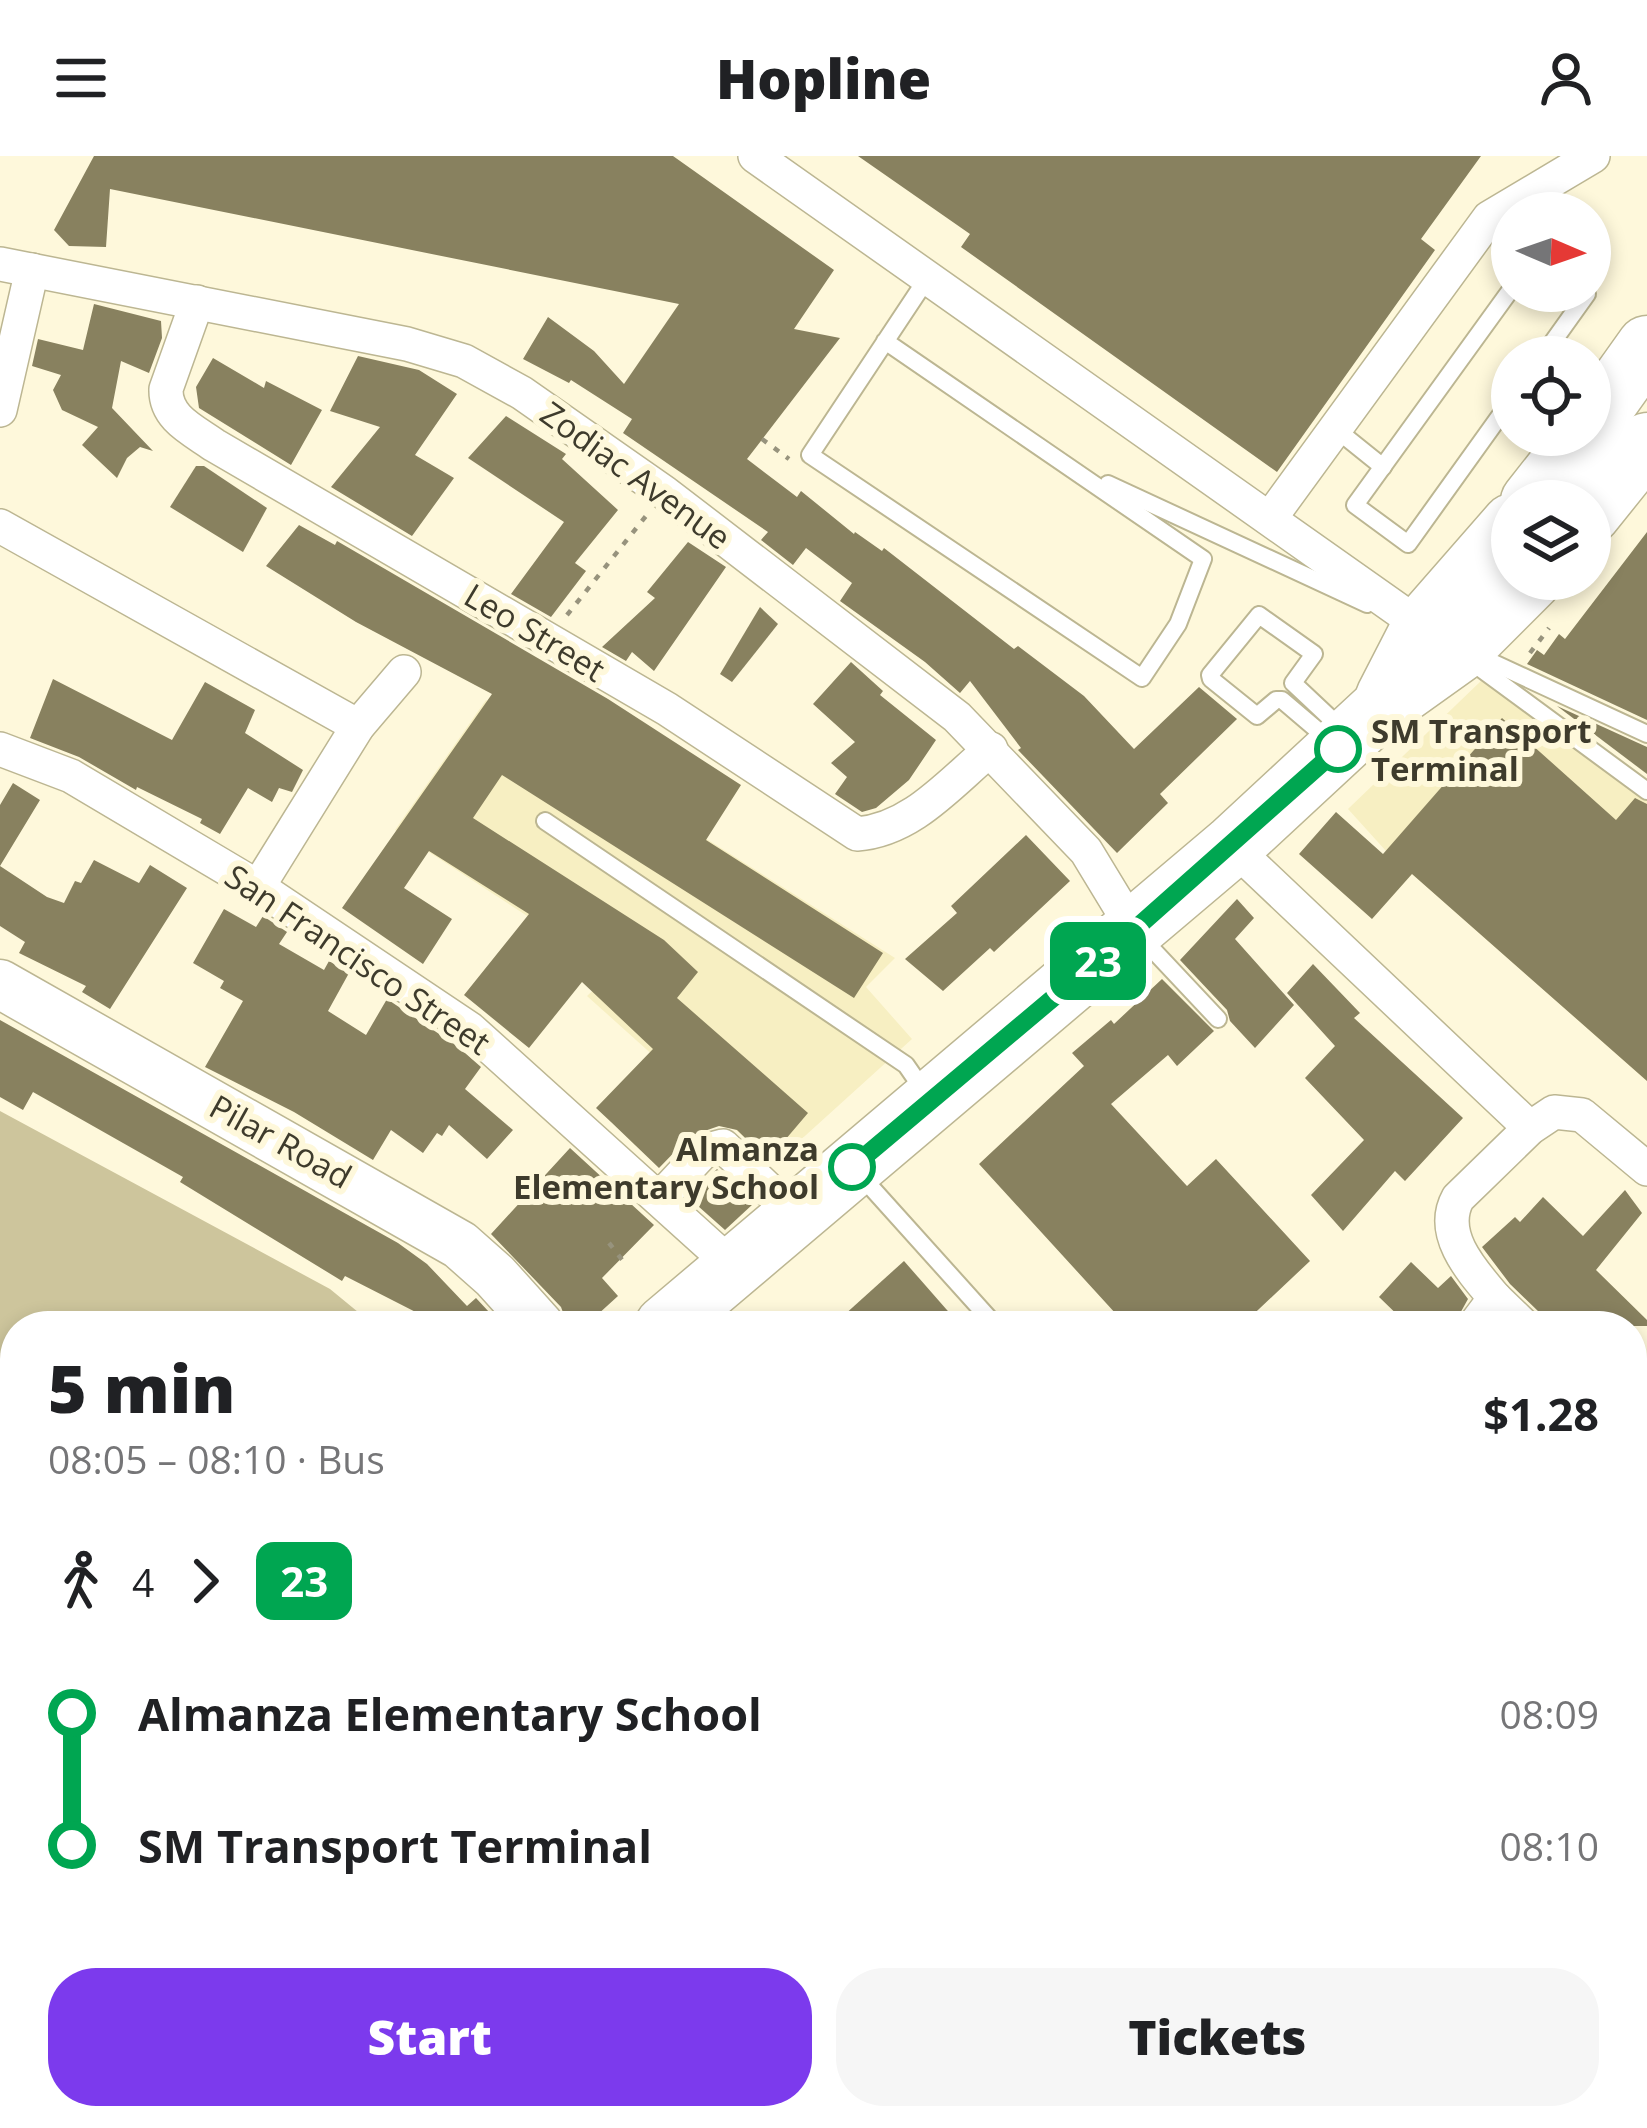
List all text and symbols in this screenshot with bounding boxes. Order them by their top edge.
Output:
text: Hopline [716,41,931,115]
icon: menu [48,45,114,111]
icon: person [1533,45,1599,111]
north arrow [1491,192,1611,312]
map controls [1491,192,1611,600]
button: locate [1491,336,1611,456]
street label: Zodiac Avenue [532,391,740,559]
button: layers [1491,480,1611,600]
street label: Leo Street [456,572,614,692]
place label: SM Transport Terminal [1371,708,1592,791]
marker: SM Transport Terminal [1316,727,1360,771]
street label: San Francisco Street [217,854,499,1064]
line badge: 23 [1044,922,1152,1000]
text: 23 [1074,932,1122,989]
street label: Pilar Road [202,1084,360,1198]
place label: Almanza Elementary School [513,1126,819,1209]
marker: Almanza Elementary School [830,1145,874,1189]
text: 5 min [48,1342,236,1432]
text: $1.28 [1483,1383,1599,1444]
text: 08:05 – 08:10 · Bus [48,1432,385,1485]
icon: walk [48,1548,114,1614]
icon: forward [172,1548,238,1614]
text: 23 [280,1552,328,1609]
text: 4 [132,1555,154,1608]
text: Almanza Elementary School [138,1683,762,1744]
text: 08:09 [1500,1687,1599,1740]
text: SM Transport Terminal [138,1815,652,1876]
text: 08:10 [1500,1819,1599,1872]
button: Start [48,1968,812,2106]
button: Tickets [836,1968,1599,2106]

